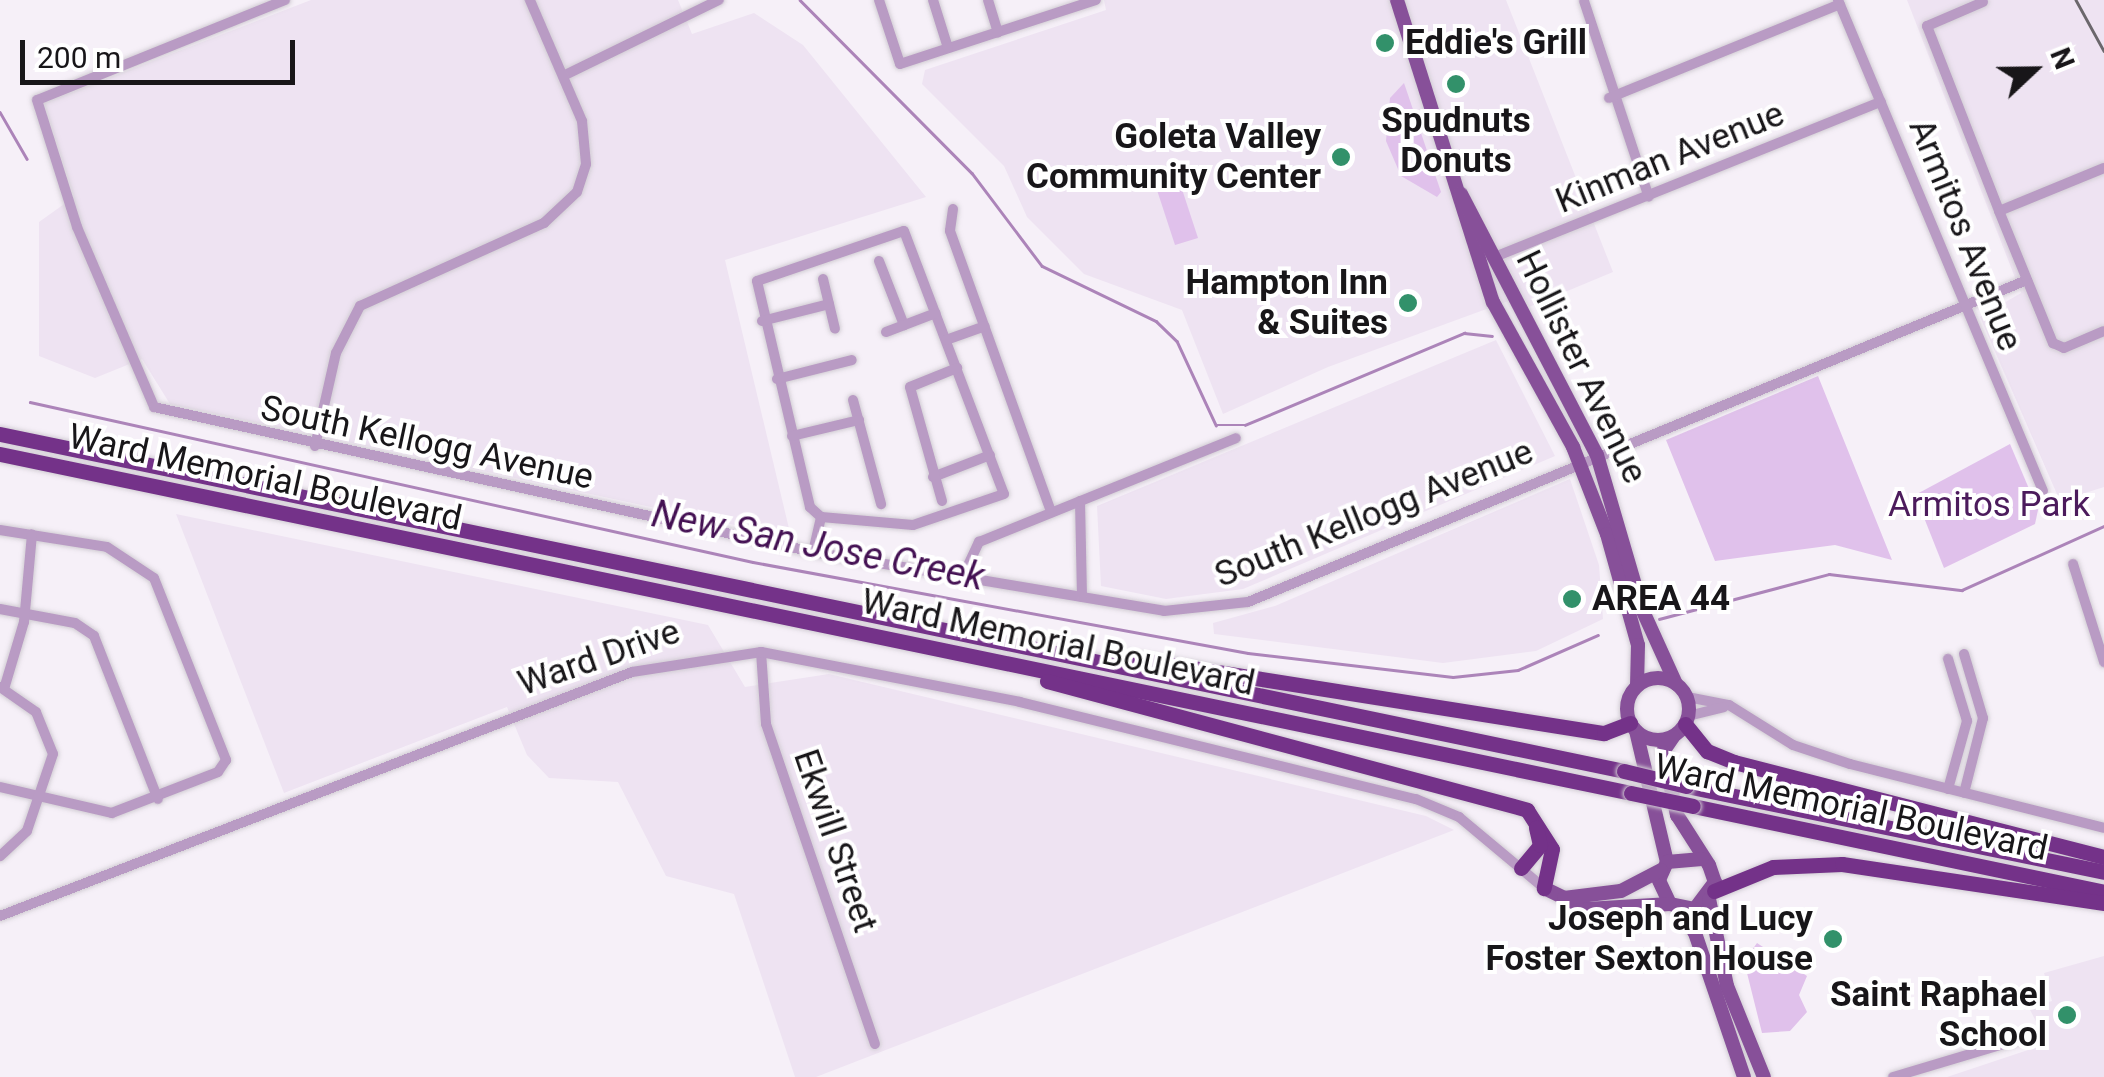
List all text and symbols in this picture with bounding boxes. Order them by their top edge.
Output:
scale bar [25,20,300,82]
north arrow [1984,20,2084,120]
place label: Eddie's Grill [1405,22,1587,64]
marker: Eddie's Grill [1374,32,1396,54]
text: 200 m [37,40,121,75]
text: N [2043,43,2081,74]
marker: Spudnuts Donuts [1445,73,1467,95]
street label: Kinman Avenue [1550,93,1790,223]
place label: Spudnuts Donuts [1381,100,1531,182]
street label: Armitos Avenue [1899,113,2031,357]
place label: Goleta Valley Community Center [1026,116,1321,198]
marker: Goleta Valley Community Center [1330,146,1352,168]
street label: Hollister Avenue [1507,244,1655,490]
place label: Hampton Inn & Suites [1186,262,1388,344]
marker: Hampton Inn & Suites [1397,292,1419,314]
street label: South Kellogg Avenue [257,387,597,499]
street label: Ward Memorial Boulevard [65,416,465,540]
street label: South Kellogg Avenue [1209,431,1539,597]
park label: Armitos Park [1888,484,2090,526]
water label: New San Jose Creek [648,491,988,601]
place label: AREA 44 [1592,578,1730,620]
street label: Ward Memorial Boulevard [858,581,1258,705]
marker: AREA 44 [1561,588,1583,610]
street label: Ward Drive [513,611,685,705]
street label: Ekwill Street [784,744,886,938]
street label: Ward Memorial Boulevard [1651,746,2051,870]
place label: Joseph and Lucy Foster Sexton House [1485,898,1813,980]
marker: Joseph and Lucy Foster Sexton House [1822,928,1844,950]
place label: Saint Raphael School [1830,974,2047,1056]
marker: Saint Raphael School [2056,1004,2078,1026]

